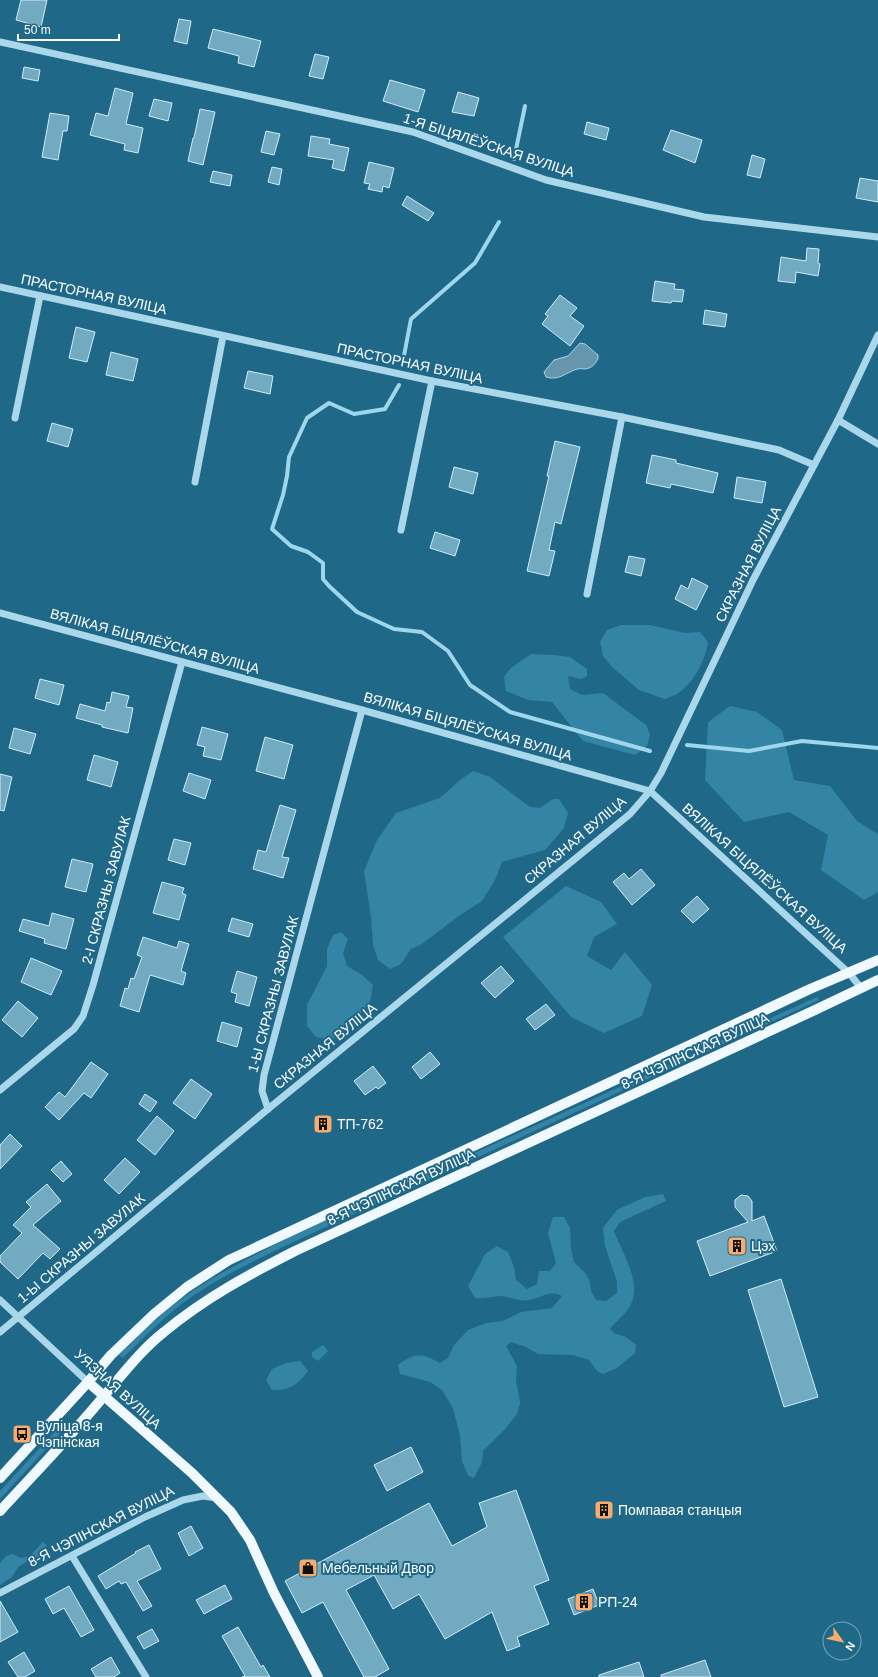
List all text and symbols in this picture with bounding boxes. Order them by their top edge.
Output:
scale bar [18,16,119,42]
text: 50 m [24,23,51,37]
street label: 1-Я БІЦЯЛЁЎСКАЯ ВУЛІЦА [401,109,578,180]
street label: ПРАСТОРНАЯ ВУЛІЦА [20,271,169,317]
street label: ПРАСТОРНАЯ ВУЛІЦА [336,340,485,386]
street label: СКРАЗНАЯ ВУЛІЦА [712,503,784,625]
street label: ВЯЛІКАЯ БІЦЯЛЁЎСКАЯ ВУЛІЦА [49,604,262,677]
street label: ВЯЛІКАЯ БІЦЯЛЁЎСКАЯ ВУЛІЦА [362,688,575,764]
street label: СКРАЗНАЯ ВУЛІЦА [521,792,630,887]
street label: ВЯЛІКАЯ БІЦЯЛЁЎСКАЯ ВУЛІЦА [679,799,852,957]
street label: 2-І СКРАЗНЫ ЗАВУЛАК [79,813,134,966]
street label: 1-Ы СКРАЗНЫ ЗАВУЛАК [244,913,302,1074]
street label: СКРАЗНАЯ ВУЛІЦА [270,999,380,1092]
street label: 8-Я ЧЭПІНСКАЯ ВУЛІЦА [618,1009,772,1092]
building icon: ТП-762 [312,1113,334,1135]
place label: ТП-762 [337,1116,384,1132]
street label: 8-Я ЧЭПІНСКАЯ ВУЛІЦА [324,1145,478,1228]
street label: 1-Ы СКРАЗНЫ ЗАВУЛАК [14,1190,149,1306]
building icon: Цэх [726,1235,748,1257]
place label: Цэх [751,1238,775,1254]
street label: УЯЗНАЯ ВУЛІЦА [72,1346,165,1432]
place label: Вуліца 8-я Чэпінская [36,1418,103,1450]
bus stop icon: Вуліца 8-я Чэпінская [11,1423,33,1445]
street label: 8-Я ЧЭПІНСКАЯ ВУЛІЦА [25,1482,177,1570]
building icon: Помпавая станцыя [593,1499,615,1521]
place label: Помпавая станцыя [618,1502,742,1518]
shop icon: Мебельный Двор [297,1557,319,1579]
place label: Мебельный Двор [322,1560,434,1576]
building icon: РП-24 [573,1591,595,1613]
place label: РП-24 [598,1594,638,1610]
north arrow [822,1621,862,1661]
text: N [843,1640,858,1653]

